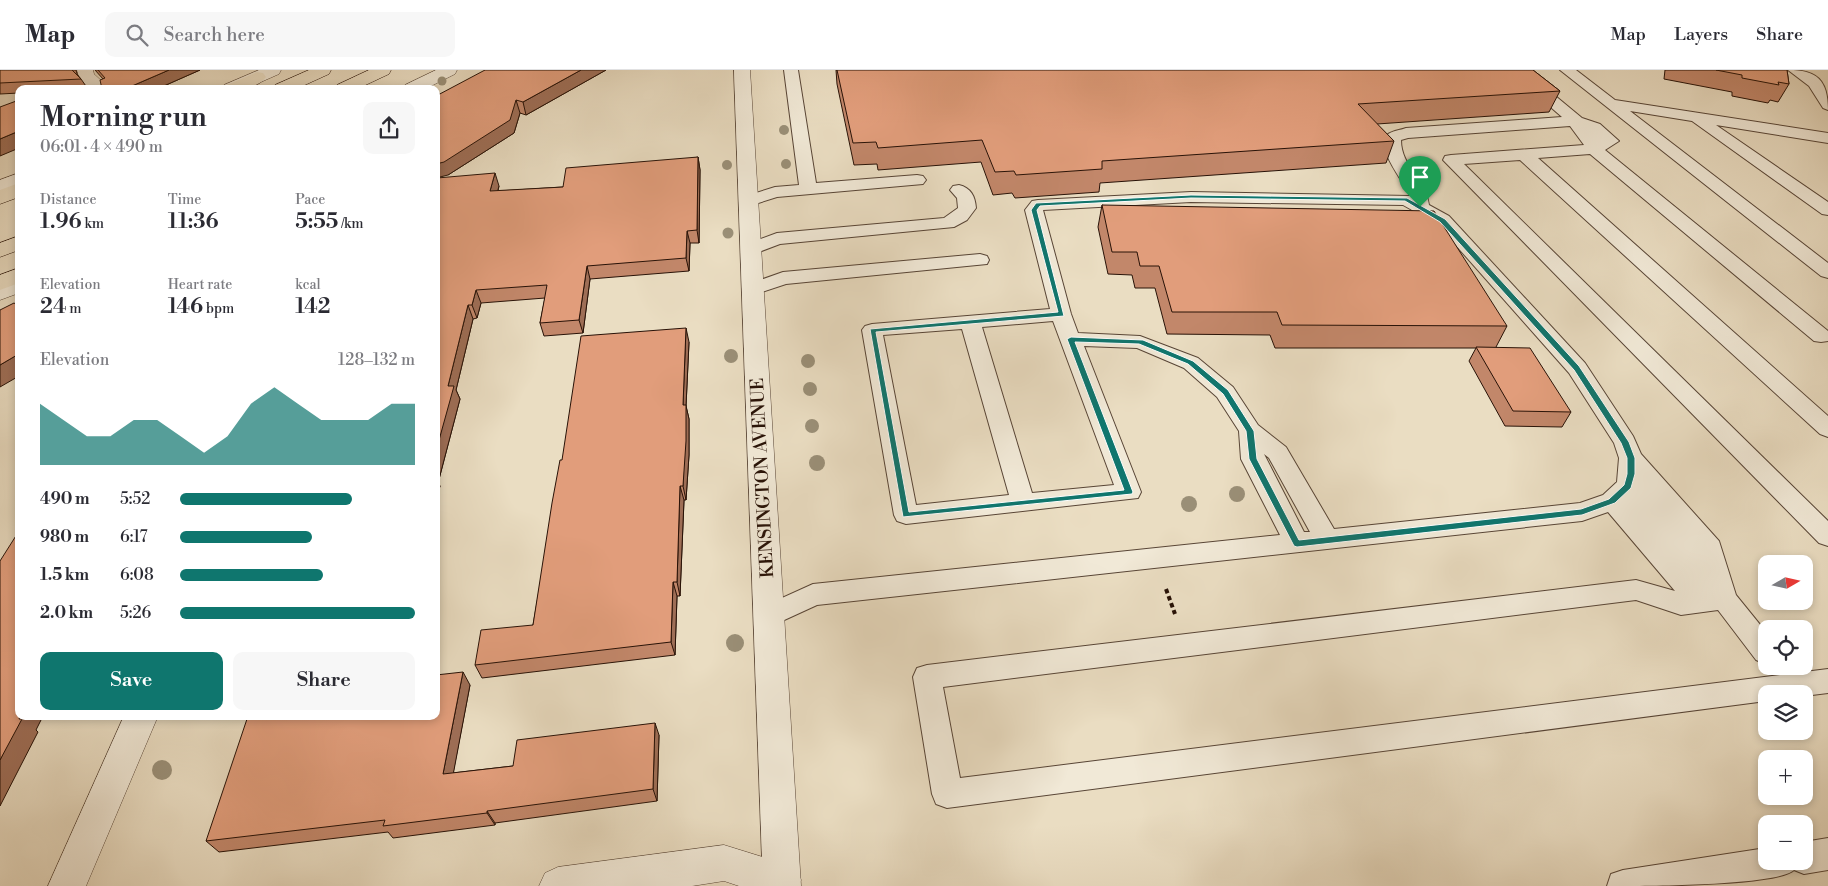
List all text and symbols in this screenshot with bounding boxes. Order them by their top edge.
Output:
search box [105,12,455,57]
text: Map [25,20,75,50]
icon: search [123,21,151,49]
text: Search here [163,23,265,47]
text: Map [1611,23,1646,46]
text: Layers [1674,23,1728,46]
text: Share [1756,23,1803,46]
text: Morning run [40,100,207,135]
button: share [363,102,415,154]
text: 06:01 · 4 × 490 m [40,137,163,157]
pin [1399,156,1441,207]
icon: arrive [1406,163,1434,191]
text: Distance [40,191,97,209]
text: Time [168,191,201,209]
text: Pace [295,191,325,209]
text: 1.96 [40,209,82,235]
text: 11:36 [168,209,219,235]
text: 5:55 [295,209,338,235]
text: km [82,215,104,233]
text: /km [338,215,363,233]
text: Elevation [40,276,101,294]
text: Heart rate [168,276,232,294]
text: kcal [295,276,321,294]
text: 24 [40,294,66,320]
text: 146 [168,294,203,320]
text: 142 [295,294,330,320]
text: m [66,300,82,318]
text: bpm [203,300,234,318]
text: Elevation [40,350,109,370]
text: 128–132 m [338,350,415,370]
street label: KENSINGTON AVENUE [746,377,779,579]
text: 490 m [40,489,90,509]
text: 5:52 [120,489,150,509]
text: 980 m [40,527,89,547]
text: 6:17 [120,527,147,547]
north arrow [1758,555,1812,610]
map controls [1758,555,1813,870]
text: 1.5 km [40,565,89,585]
text: 6:08 [120,565,154,585]
text: 2.0 km [40,603,93,623]
text: 5:26 [120,603,151,623]
button: locate [1758,620,1813,675]
button: Save [40,652,223,710]
button: Share [233,652,415,710]
button: layers [1758,685,1813,740]
button: + [1758,750,1813,805]
button: − [1758,815,1813,870]

